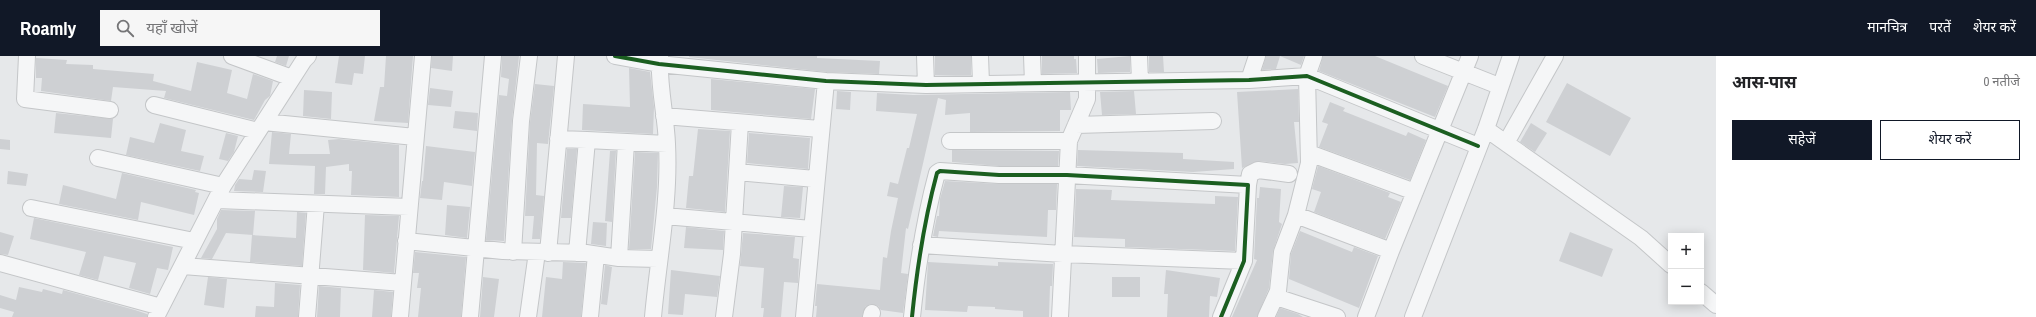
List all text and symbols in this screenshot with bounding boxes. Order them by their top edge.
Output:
search box [100,10,380,46]
text: Roamly [20,15,76,41]
icon: search [114,17,136,39]
text: यहाँ खोजें [146,17,198,38]
text: मानचित्र [1867,18,1907,36]
text: परतें [1929,18,1951,36]
text: शेयर करें [1973,18,2016,36]
text: आस-पास [1732,70,1797,93]
text: 0 नतीजे [1983,73,2020,90]
button: सहेजें [1732,120,1872,160]
button: शेयर करें [1880,120,2020,160]
map controls [1668,233,1704,305]
button: + [1668,233,1704,269]
button: − [1668,269,1704,305]

